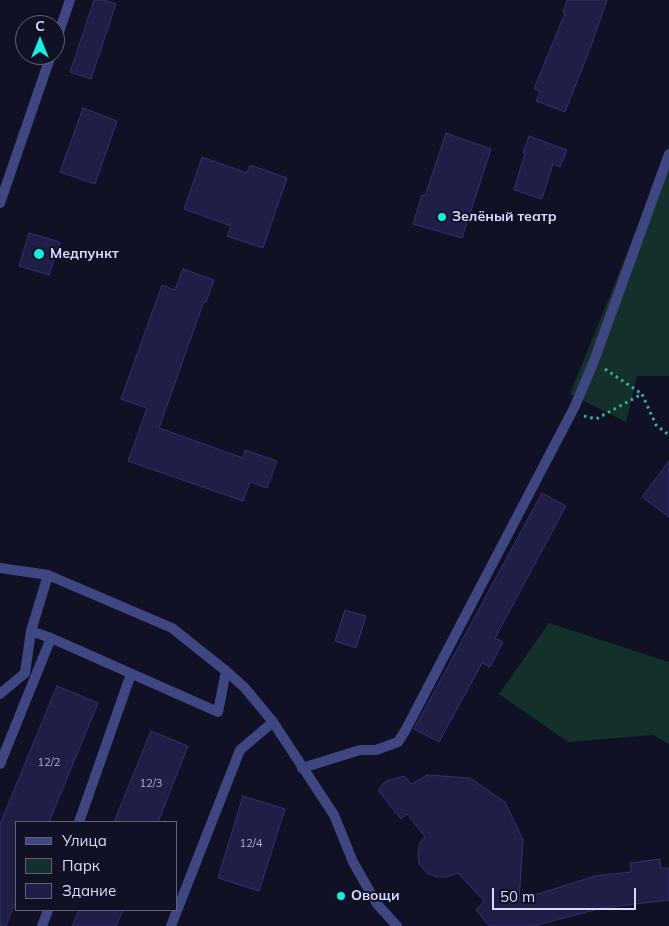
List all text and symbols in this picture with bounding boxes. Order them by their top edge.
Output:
north arrow [15,15,65,65]
text: С [35,17,45,35]
place label: Зелёный театр [452,209,557,225]
marker: Зелёный театр [436,211,448,223]
place label: Медпункт [50,246,119,262]
marker: Медпункт [32,247,46,261]
house number: 12/2 [38,756,60,770]
house number: 12/3 [140,777,162,791]
legend [15,821,178,911]
text: Улица [62,831,107,850]
house number: 12/4 [240,837,262,851]
text: Парк [62,856,100,875]
scale bar [494,878,638,910]
text: Здание [62,881,116,900]
text: 50 m [500,887,535,906]
place label: Овощи [351,888,400,904]
marker: Овощи [335,890,347,902]

